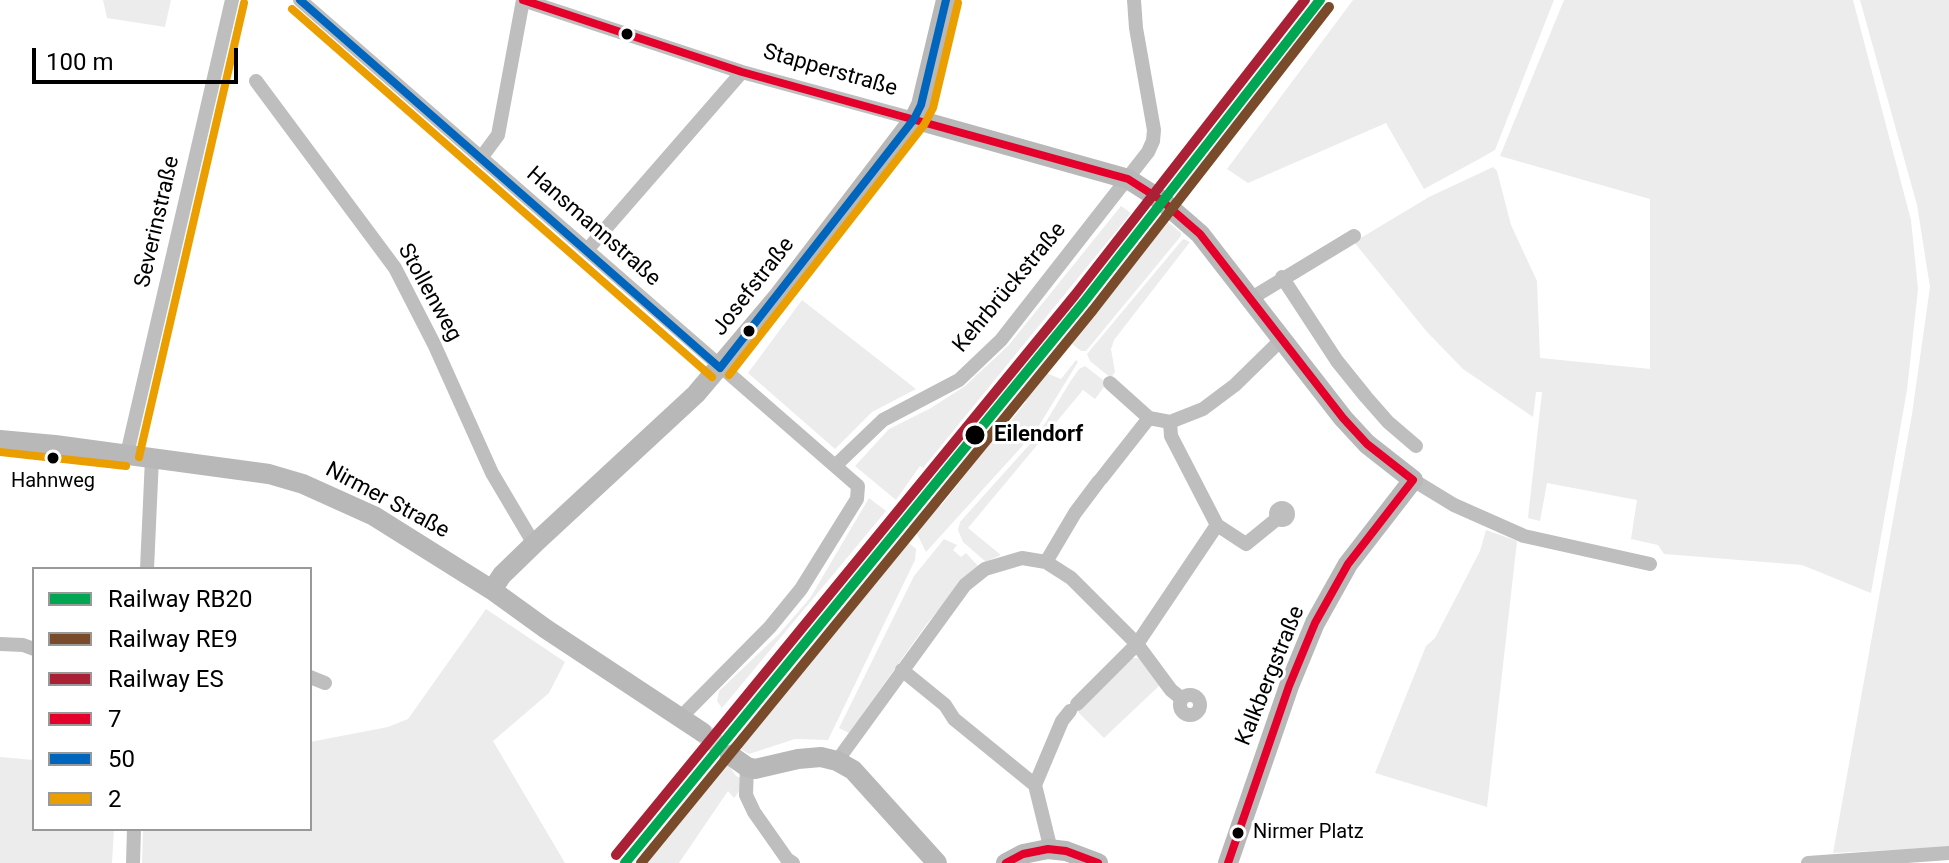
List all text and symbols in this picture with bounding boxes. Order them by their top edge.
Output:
unlabelled marker [619,26,635,42]
scale bar [36,32,242,82]
street label: Stapperstraße [760,39,900,103]
text: 100 m [46,48,113,76]
street label: Severinstraße [130,154,186,290]
street label: Hansmannstraße [521,162,665,292]
street label: Kehrbrückstraße [948,218,1072,358]
street label: Josefstraße [707,233,801,341]
street label: Stollenweg [391,240,467,346]
unlabelled marker [741,323,757,339]
place label: Eilendorf [994,422,1083,448]
marker: Eilendorf [963,423,987,447]
marker: Hahnweg [45,450,61,466]
street label: Nirmer Straße [321,457,453,545]
place label: Hahnweg [11,470,95,494]
legend [32,567,312,831]
text: Railway RB20 [108,585,252,613]
street label: Kalkbergstraße [1231,602,1311,750]
text: Railway RE9 [108,625,238,653]
text: Railway ES [108,665,224,693]
text: 7 [108,705,122,733]
text: 50 [108,745,135,773]
text: 2 [108,785,122,813]
place label: Nirmer Platz [1253,821,1364,845]
marker: Nirmer Platz [1230,825,1246,841]

